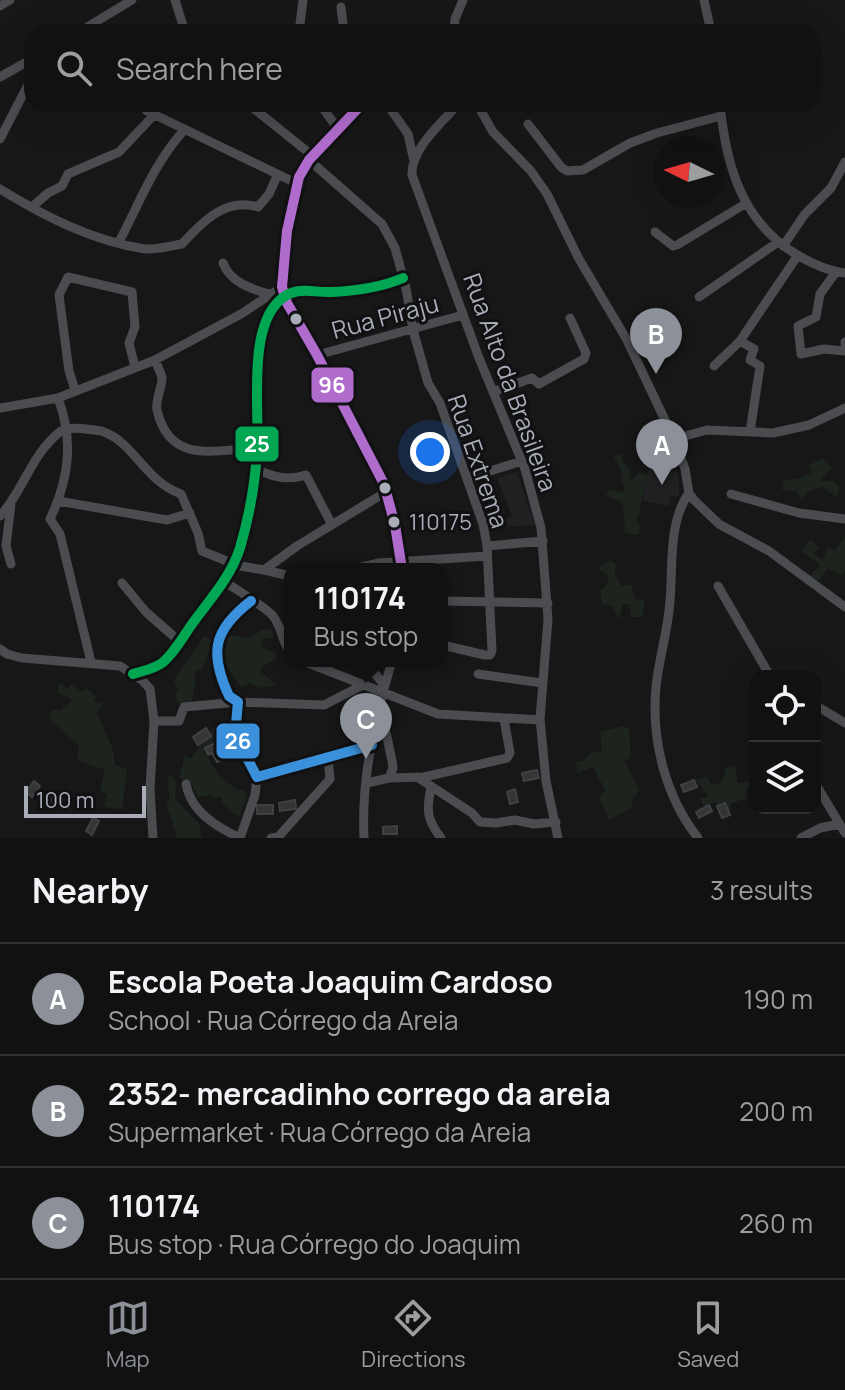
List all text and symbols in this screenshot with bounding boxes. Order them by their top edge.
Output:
search box [24,24,821,112]
icon: search [52,46,96,90]
text: Search here [116,48,283,89]
north arrow [653,136,725,208]
street label: Rua Alto da Brasileira [456,268,566,496]
street label: Rua Piraju [328,286,442,346]
pin: B [630,308,682,374]
unlabelled marker [288,311,304,327]
line badge: 96 [310,366,355,404]
text: 96 [318,370,346,400]
street label: Rua Extrema [441,390,517,532]
pin: A [636,419,688,485]
line badge: 25 [234,425,280,463]
text: 25 [244,429,270,459]
your location [410,432,450,472]
unlabelled marker [377,480,393,496]
place label: 110175 [409,507,472,537]
marker: 110175 [386,514,402,530]
popup [284,563,448,667]
text: 110174 [314,577,406,618]
text: Bus stop [314,618,418,654]
map controls [749,670,821,814]
button: locate [749,670,821,742]
pin: C [340,693,392,759]
line badge: 26 [215,722,261,760]
text: 26 [225,726,251,756]
button: layers [749,742,821,814]
scale bar [24,782,146,818]
text: 100 m [36,785,94,815]
text: Nearby [32,867,148,913]
text: 3 results [710,872,813,908]
text: Escola Poeta Joaquim Cardoso [108,961,553,1002]
text: A [49,981,67,1017]
text: 190 m [744,981,813,1017]
text: School · Rua Córrego da Areia [108,1002,458,1038]
text: 2352- mercadinho corrego da areia [108,1073,611,1114]
text: B [50,1093,66,1129]
text: 200 m [739,1093,813,1129]
text: Supermarket · Rua Córrego da Areia [108,1114,531,1150]
text: 110174 [108,1185,200,1226]
text: C [48,1205,68,1241]
text: 260 m [739,1205,813,1241]
text: Bus stop · Rua Córrego do Joaquim [108,1226,521,1262]
tab: Map [106,1296,150,1374]
tab: Directions [361,1296,466,1374]
tab: Saved [677,1296,739,1374]

